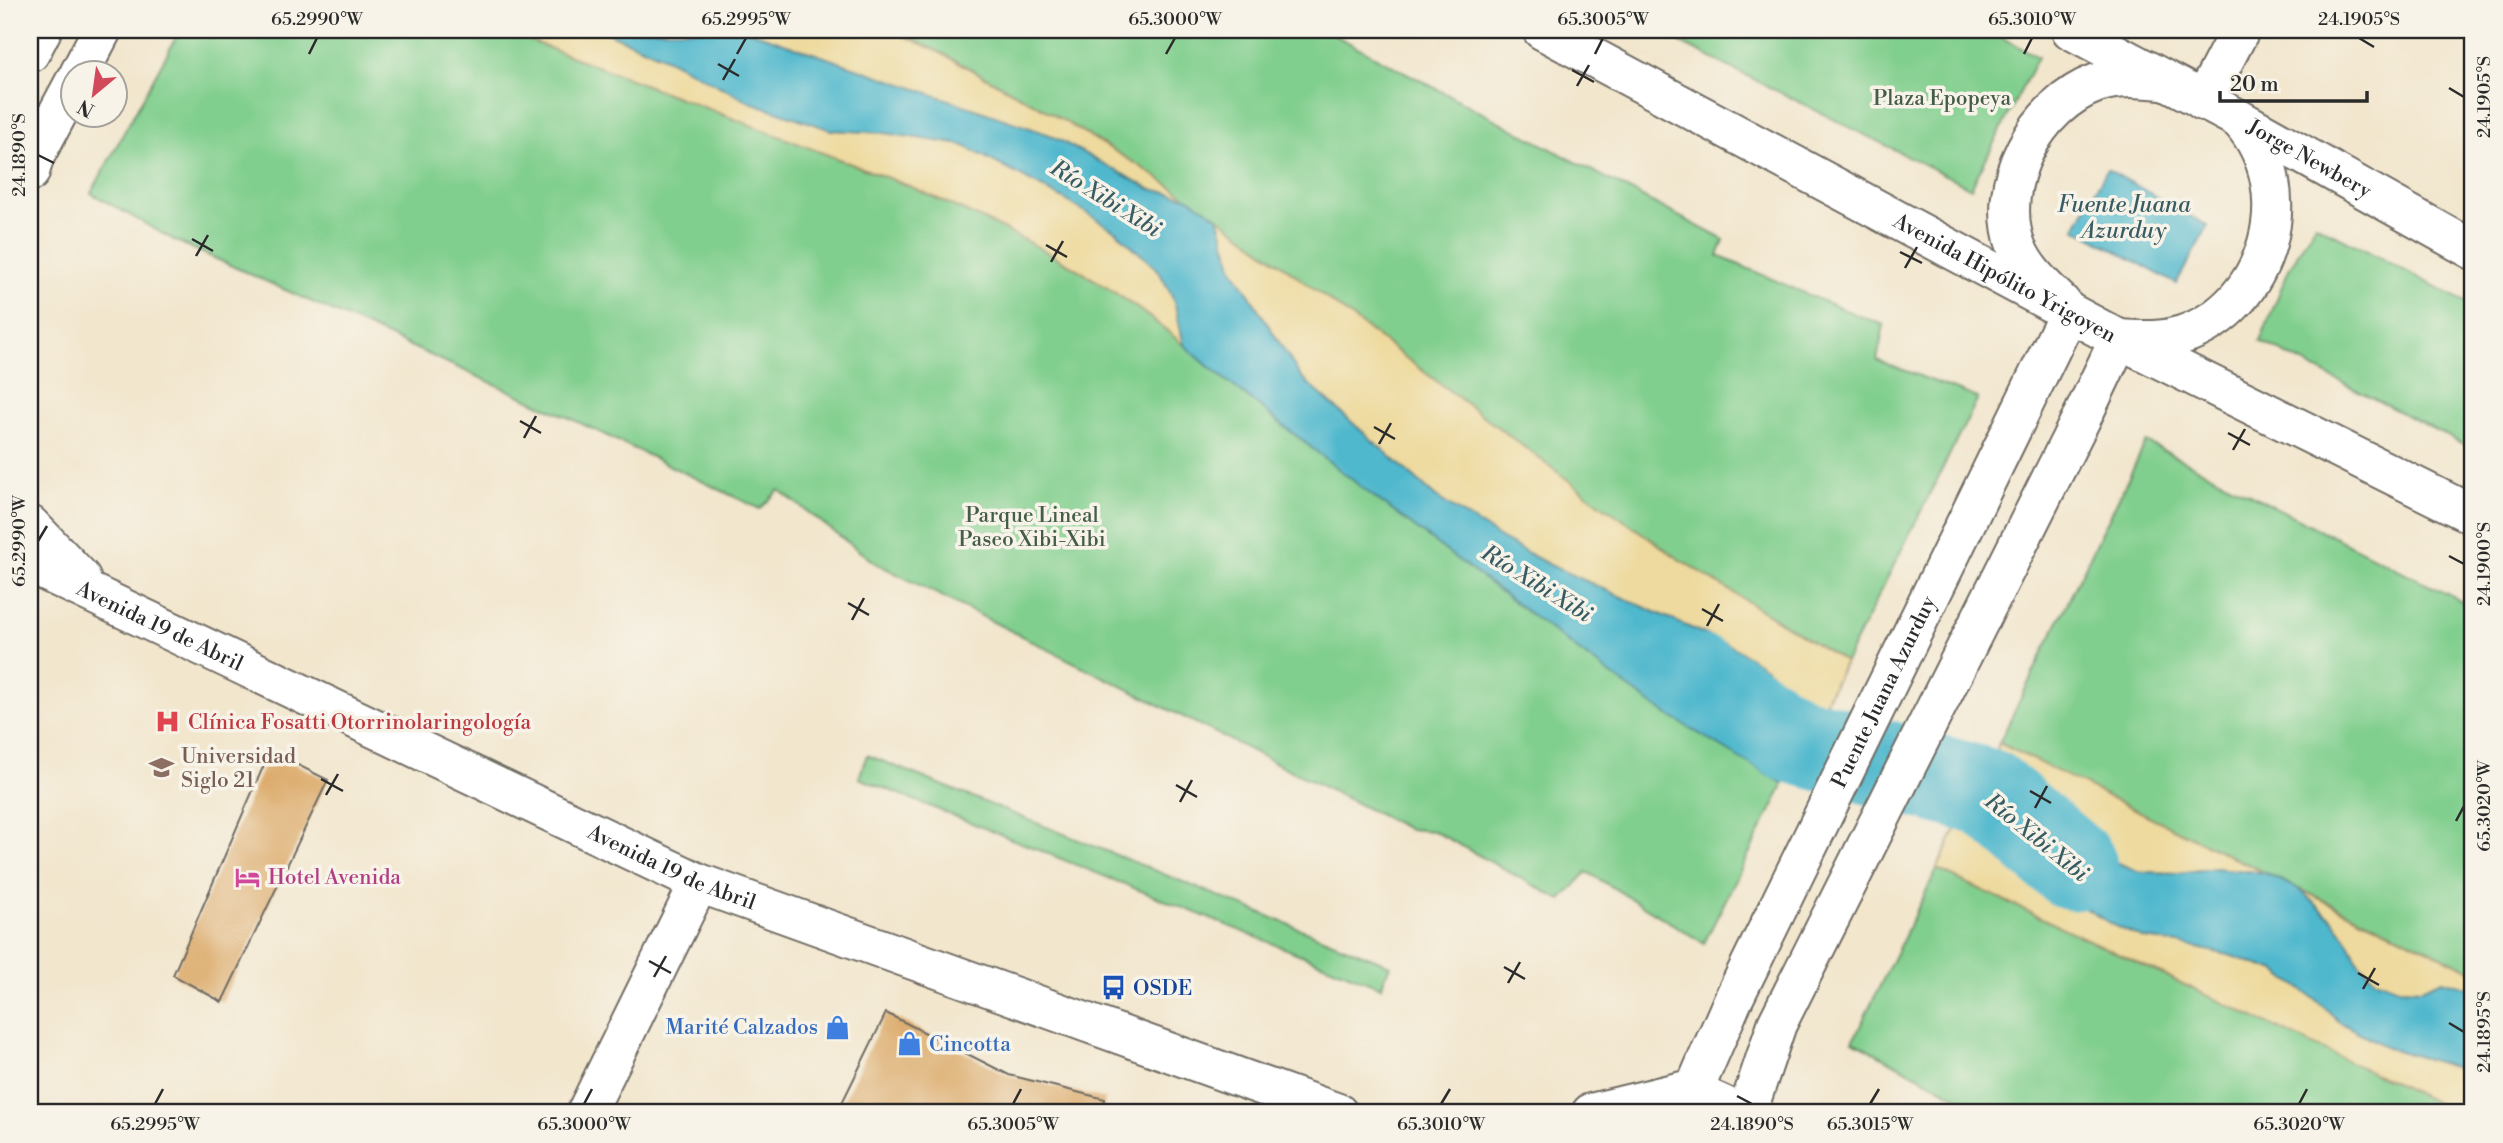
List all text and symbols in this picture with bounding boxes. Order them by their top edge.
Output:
text: 65.2990°W [271,8,364,31]
text: 65.2995°W [701,8,792,31]
text: 65.3000°W [1128,8,1222,31]
text: 65.3005°W [1557,8,1649,31]
text: 65.3010°W [1988,8,2077,31]
text: 24.1905°S [2318,8,2400,31]
text: 24.1905°S [2473,56,2496,138]
north arrow [60,60,130,130]
scale bar [2220,60,2366,104]
text: 20 m [2230,72,2279,98]
park label: Plaza Epopeya [1873,86,2011,112]
text: N [74,94,99,122]
text: 24.1890°S [8,113,31,197]
street label: Jorge Newbery [2242,114,2376,205]
water label: Río Xibi Xibi [1044,153,1167,244]
water label: Fuente Juana Azurduy [2057,191,2191,245]
street label: Avenida Hipólito Yrigoyen [1887,208,2121,349]
text: 65.2990°W [8,494,31,587]
park label: Parque Lineal Paseo Xibi-Xibi [958,503,1106,553]
text: 24.1900°S [2473,522,2496,606]
water label: Río Xibi Xibi [1475,538,1598,629]
street label: Avenida 19 de Abril [71,576,247,678]
street label: Puente Juana Azurduy [1826,591,1943,793]
hospital icon: Clínica Fosatti Otorrinolaringología [154,708,182,736]
place label: Clínica Fosatti Otorrinolaringología [188,710,532,736]
place label: Universidad Siglo 21 [181,744,296,794]
school or university icon: Universidad Siglo 21 [147,754,175,782]
text: 65.3020°W [2473,760,2496,852]
water label: Río Xibi Xibi [1978,787,2094,889]
street label: Avenida 19 de Abril [582,819,759,916]
hotel icon: Hotel Avenida [234,863,262,891]
place label: Hotel Avenida [268,865,401,891]
bus stop icon: OSDE [1099,974,1127,1002]
place label: OSDE [1133,976,1192,1002]
text: 24.1895°S [2473,991,2496,1073]
shop icon: Marité Calzados [824,1013,852,1041]
place label: Marité Calzados [666,1015,818,1041]
shop icon: Cincotta [895,1030,923,1058]
place label: Cincotta [929,1032,1011,1058]
text: 65.2995°W [110,1113,201,1136]
text: 65.3000°W [537,1113,631,1136]
text: 65.3005°W [967,1113,1059,1136]
text: 65.3010°W [1397,1113,1486,1136]
text: 24.1890°S [1710,1113,1794,1136]
text: 65.3015°W [1827,1113,1914,1136]
text: 65.3020°W [2253,1113,2345,1136]

